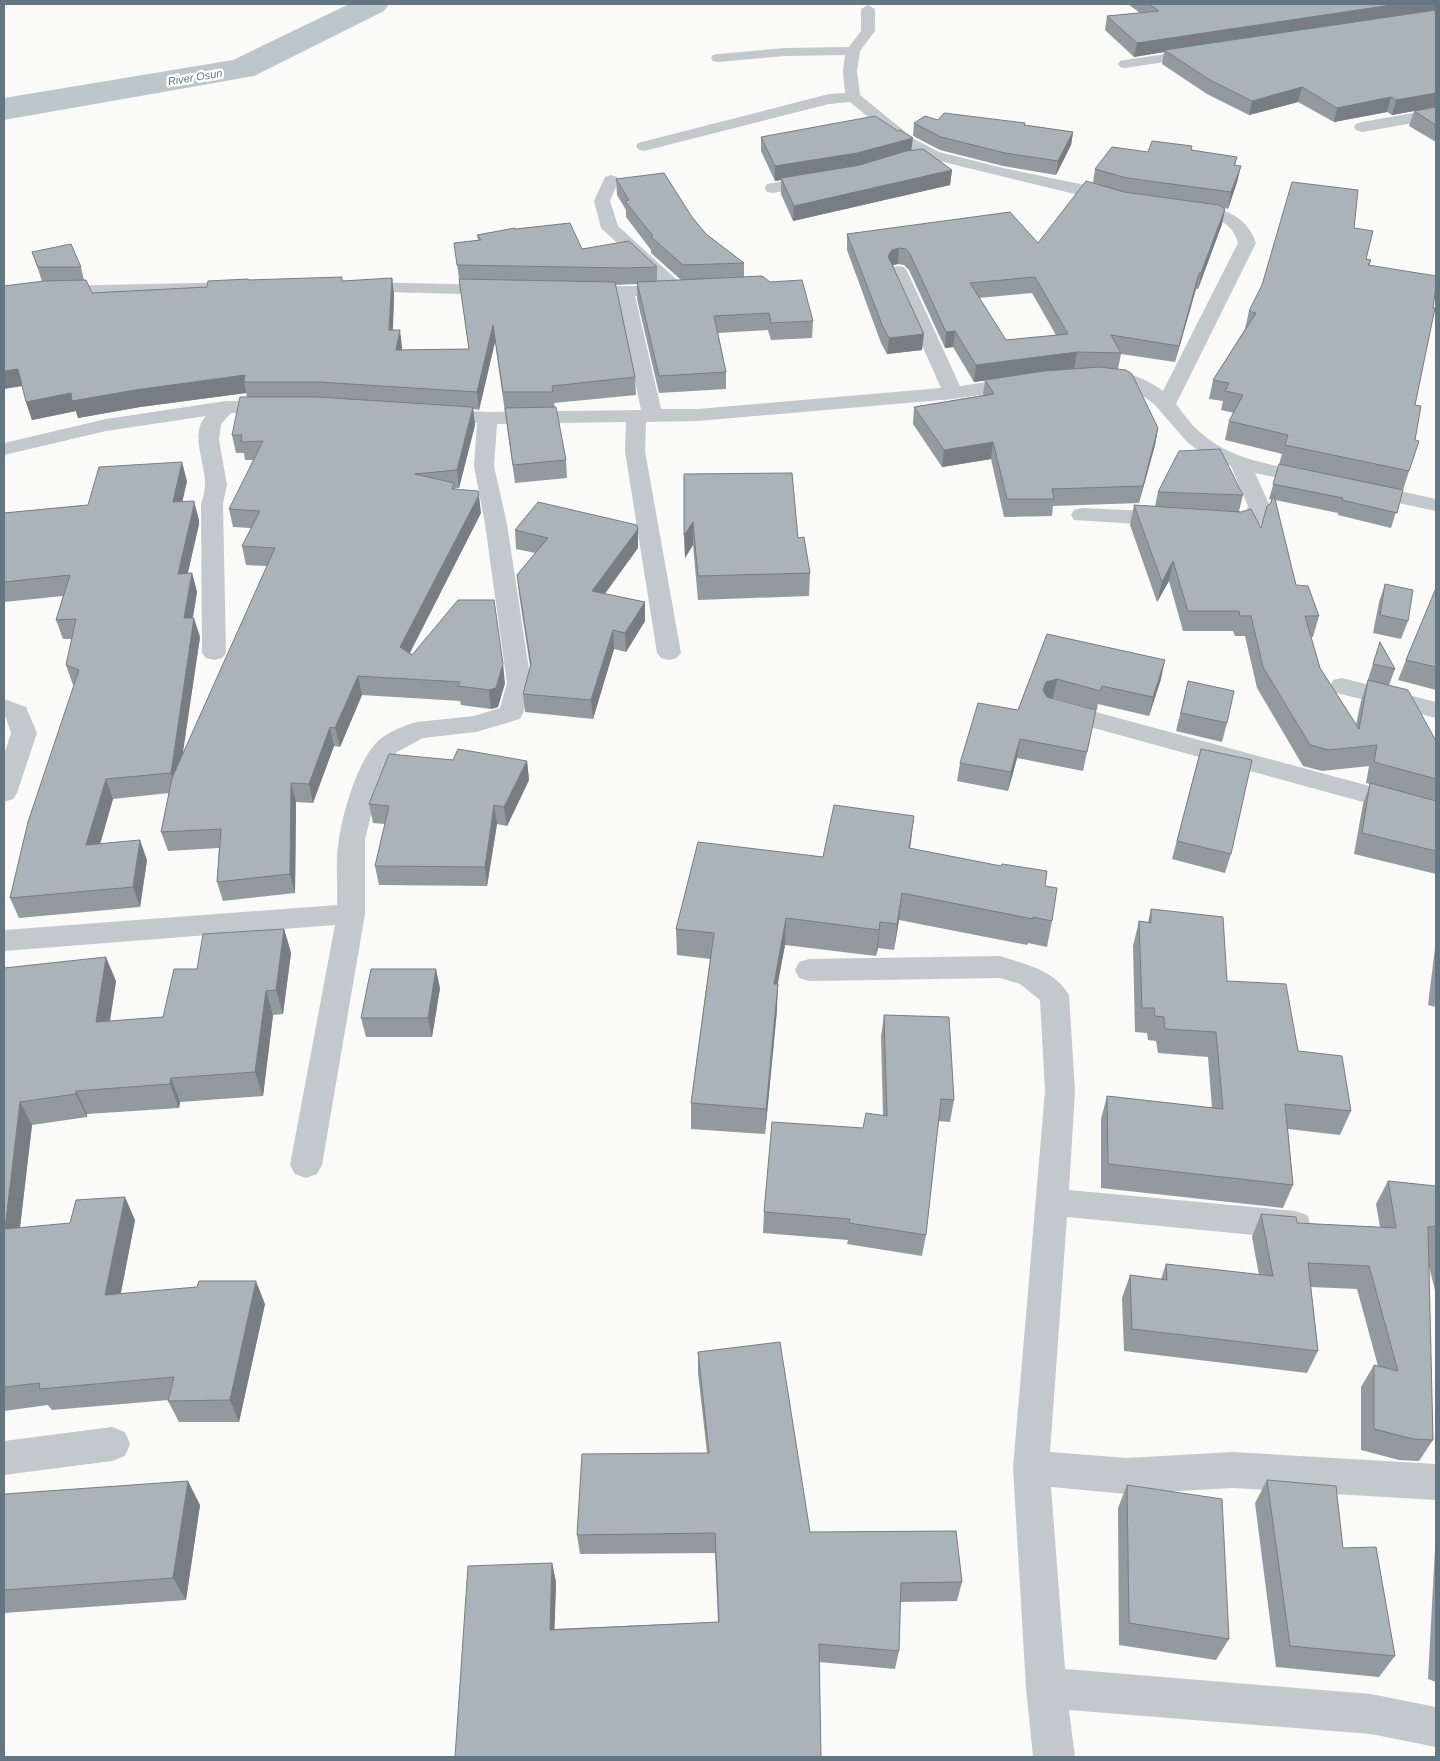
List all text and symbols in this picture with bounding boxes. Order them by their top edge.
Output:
water label: River Osun [167,67,223,87]

